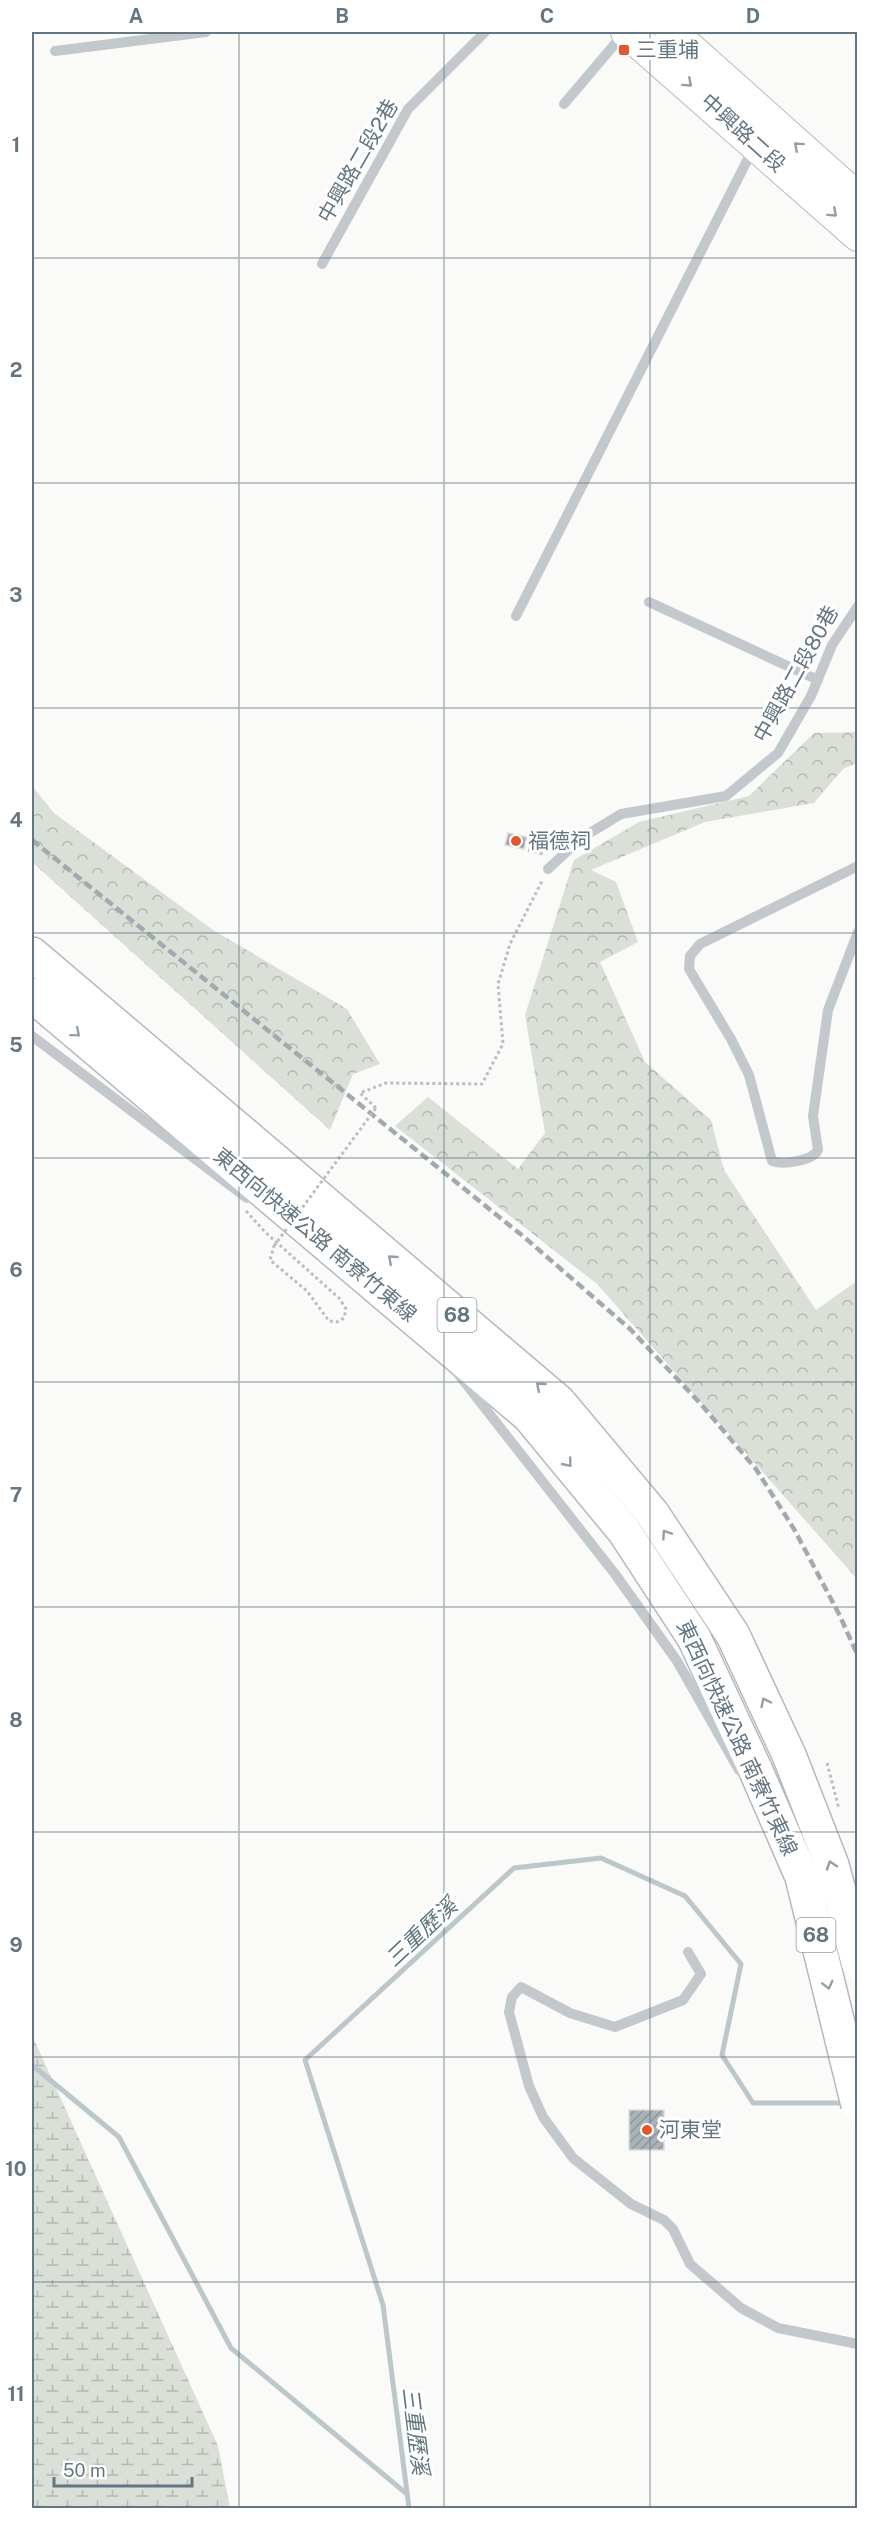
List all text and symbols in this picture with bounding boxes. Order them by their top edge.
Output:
text: A [129,4,143,28]
text: B [335,4,349,28]
text: C [540,4,554,28]
text: D [746,4,760,28]
place label: 三重埔 [636,37,699,62]
marker: 三重埔 [617,43,631,57]
one-way arrow [681,76,691,87]
street label: 中興路二段 [696,88,791,177]
street label: 中興路二段2巷 [312,95,403,227]
text: 1 [12,133,20,157]
one-way arrow [795,142,805,153]
one-way arrow [826,206,837,217]
text: 2 [10,358,22,382]
text: 3 [9,583,23,607]
street label: 中興路二段80巷 [748,601,843,746]
text: 4 [9,808,23,832]
place label: 福德祠 [528,828,591,853]
marker: 福德祠 [509,834,523,848]
one-way arrow [69,1025,80,1036]
text: 5 [9,1033,23,1057]
street label: 東西向快速公路 南寮竹東線 [209,1142,422,1327]
one-way arrow [388,1255,399,1266]
text: 6 [9,1258,23,1282]
road number: 68 [438,1298,476,1332]
one-way arrow [536,1382,547,1393]
one-way arrow [560,1456,571,1467]
text: 7 [10,1483,22,1507]
one-way arrow [662,1530,673,1541]
street label: 東西向快速公路 南寮竹東線 [672,1616,803,1860]
one-way arrow [760,1697,772,1708]
text: 8 [9,1708,23,1732]
one-way arrow [826,1860,839,1871]
water label: 三重歷溪 [380,1890,464,1972]
road number: 68 [796,1918,836,1952]
text: 9 [9,1933,23,1957]
one-way arrow [821,1980,834,1990]
place label: 河東堂 [659,2117,722,2142]
marker: 河東堂 [640,2123,654,2137]
text: 10 [5,2157,27,2181]
text: 11 [7,2382,25,2406]
water label: 三重歷溪 [398,2386,435,2479]
scale bar [54,2450,192,2488]
text: 50 m [63,2460,106,2481]

